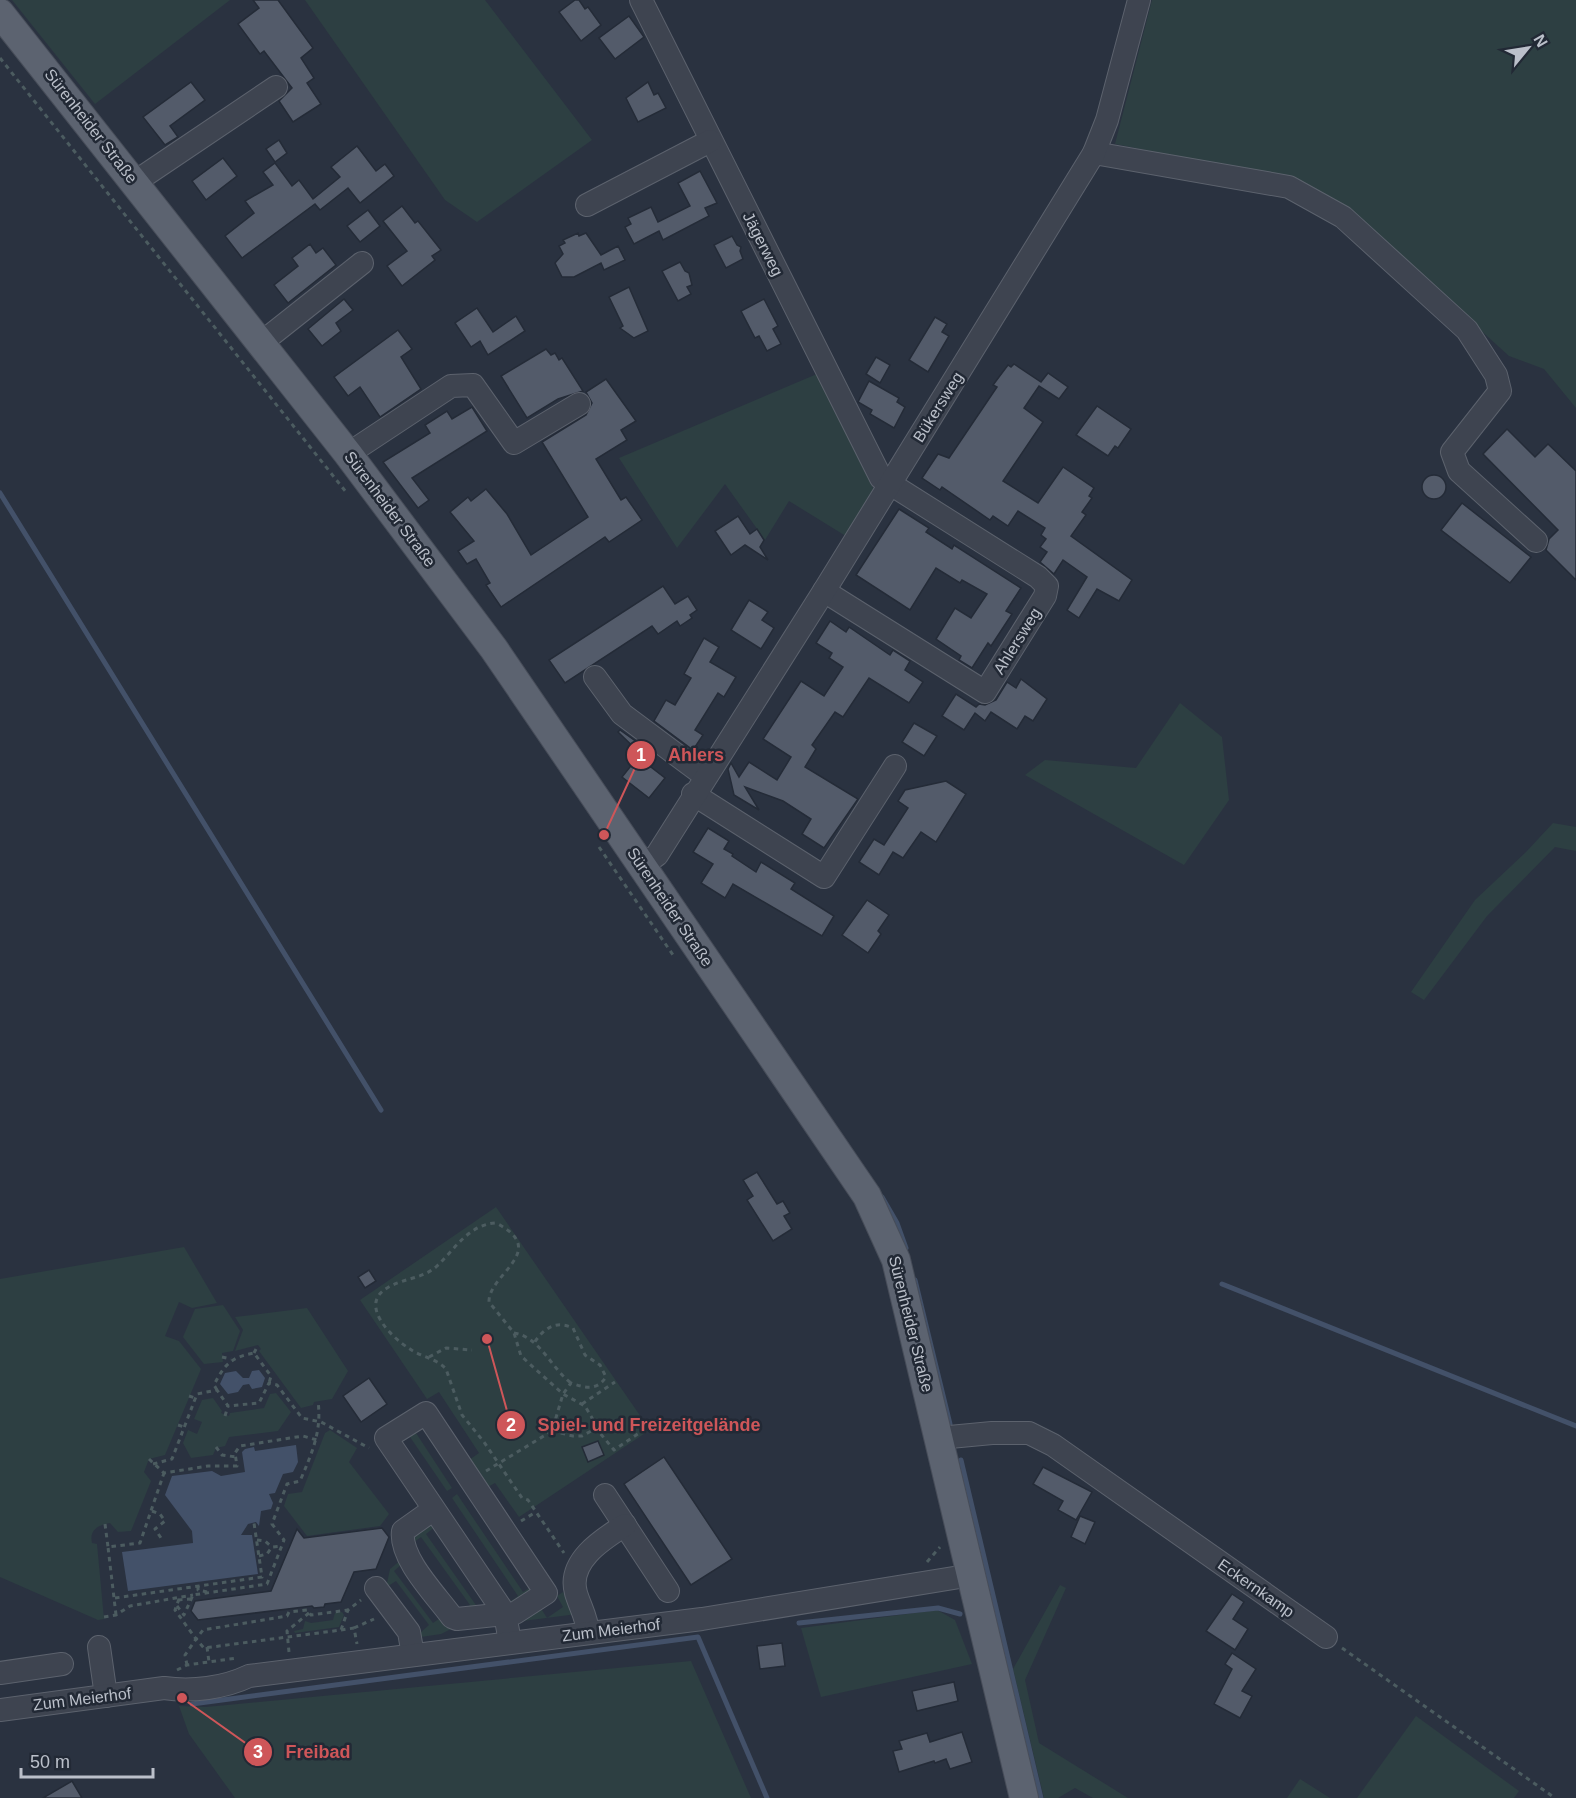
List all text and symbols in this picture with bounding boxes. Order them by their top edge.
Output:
north arrow [1498,18,1558,78]
text: N [1530,31,1551,50]
street label: Sürenheider Straße [41,66,141,186]
street label: Jägerweg [740,209,786,279]
street label: Bükersweg [910,369,966,445]
street label: Sürenheider Straße [341,448,439,570]
street label: Ahlersweg [990,605,1044,677]
callout: Ahlers [626,737,736,773]
text: 1 [636,745,646,765]
text: Ahlers [668,745,724,765]
street label: Sürenheider Straße [624,844,716,970]
street label: Sürenheider Straße [886,1254,936,1394]
callout: Spiel- und Freizeitgelände [496,1407,773,1443]
text: 2 [506,1415,516,1435]
text: Spiel- und Freizeitgelände [537,1415,761,1435]
street label: Eckernkamp [1215,1556,1297,1621]
street label: Zum Meierhof [561,1615,662,1644]
street label: Zum Meierhof [32,1684,133,1713]
callout: Freibad [243,1734,362,1770]
scale bar [21,1741,153,1779]
text: 3 [253,1742,263,1762]
text: Freibad [285,1742,351,1762]
text: 50 m [30,1752,70,1772]

